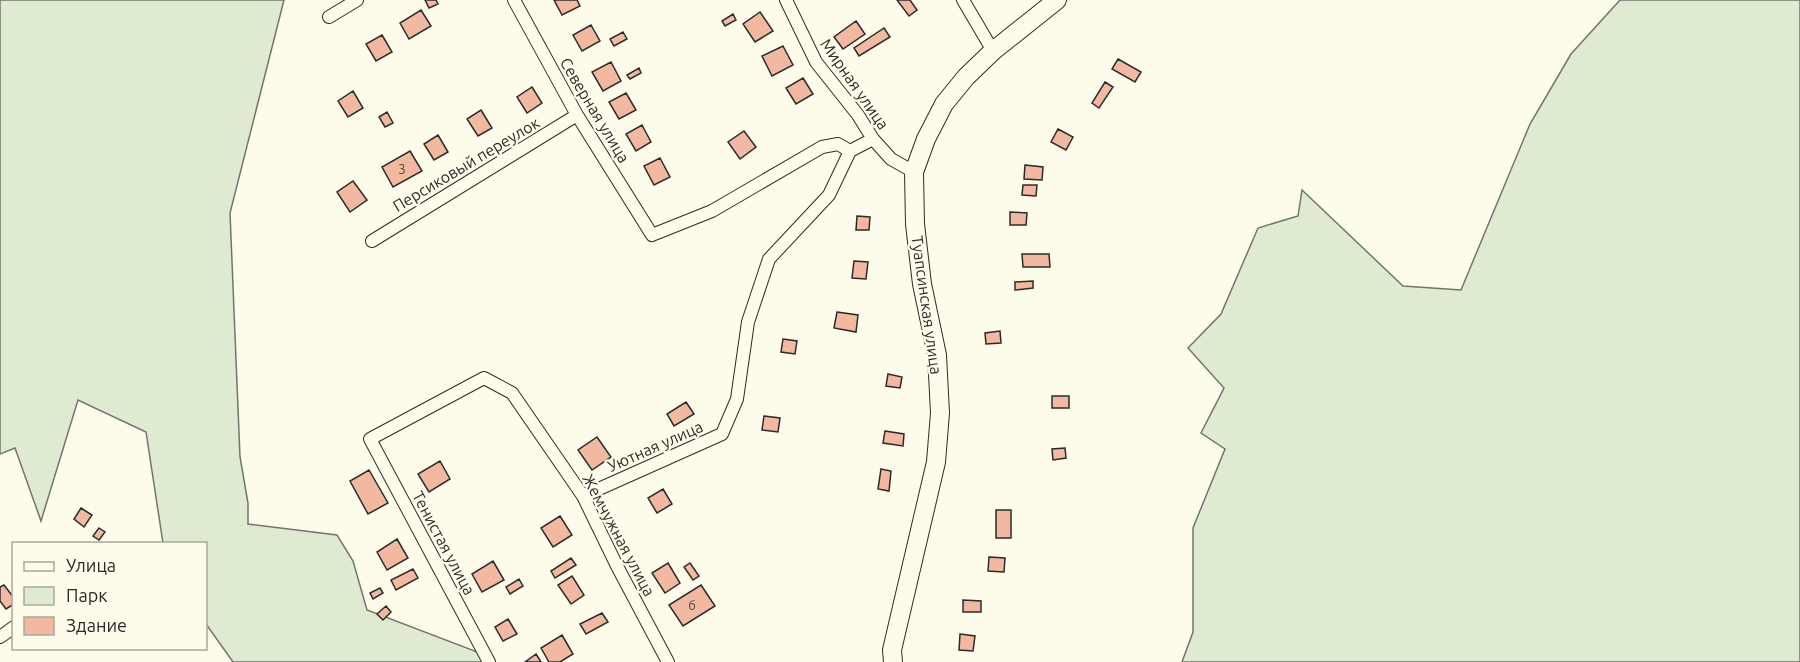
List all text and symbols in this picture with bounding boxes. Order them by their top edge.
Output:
street label: Мирная улица [817,35,893,133]
street label: Северная улица [557,54,633,166]
street label: Персиковый переулок [389,113,543,215]
house number: 3 [398,161,406,177]
street label: Туапсинская улица [908,234,946,376]
street label: Уютная улица [605,417,705,475]
street label: Жемчужная улица [579,471,659,599]
street label: Тенистая улица [409,488,479,598]
legend [12,542,207,650]
text: Улица [66,555,116,575]
text: Парк [66,585,107,605]
house number: 6 [688,597,696,613]
text: Здание [66,615,127,635]

